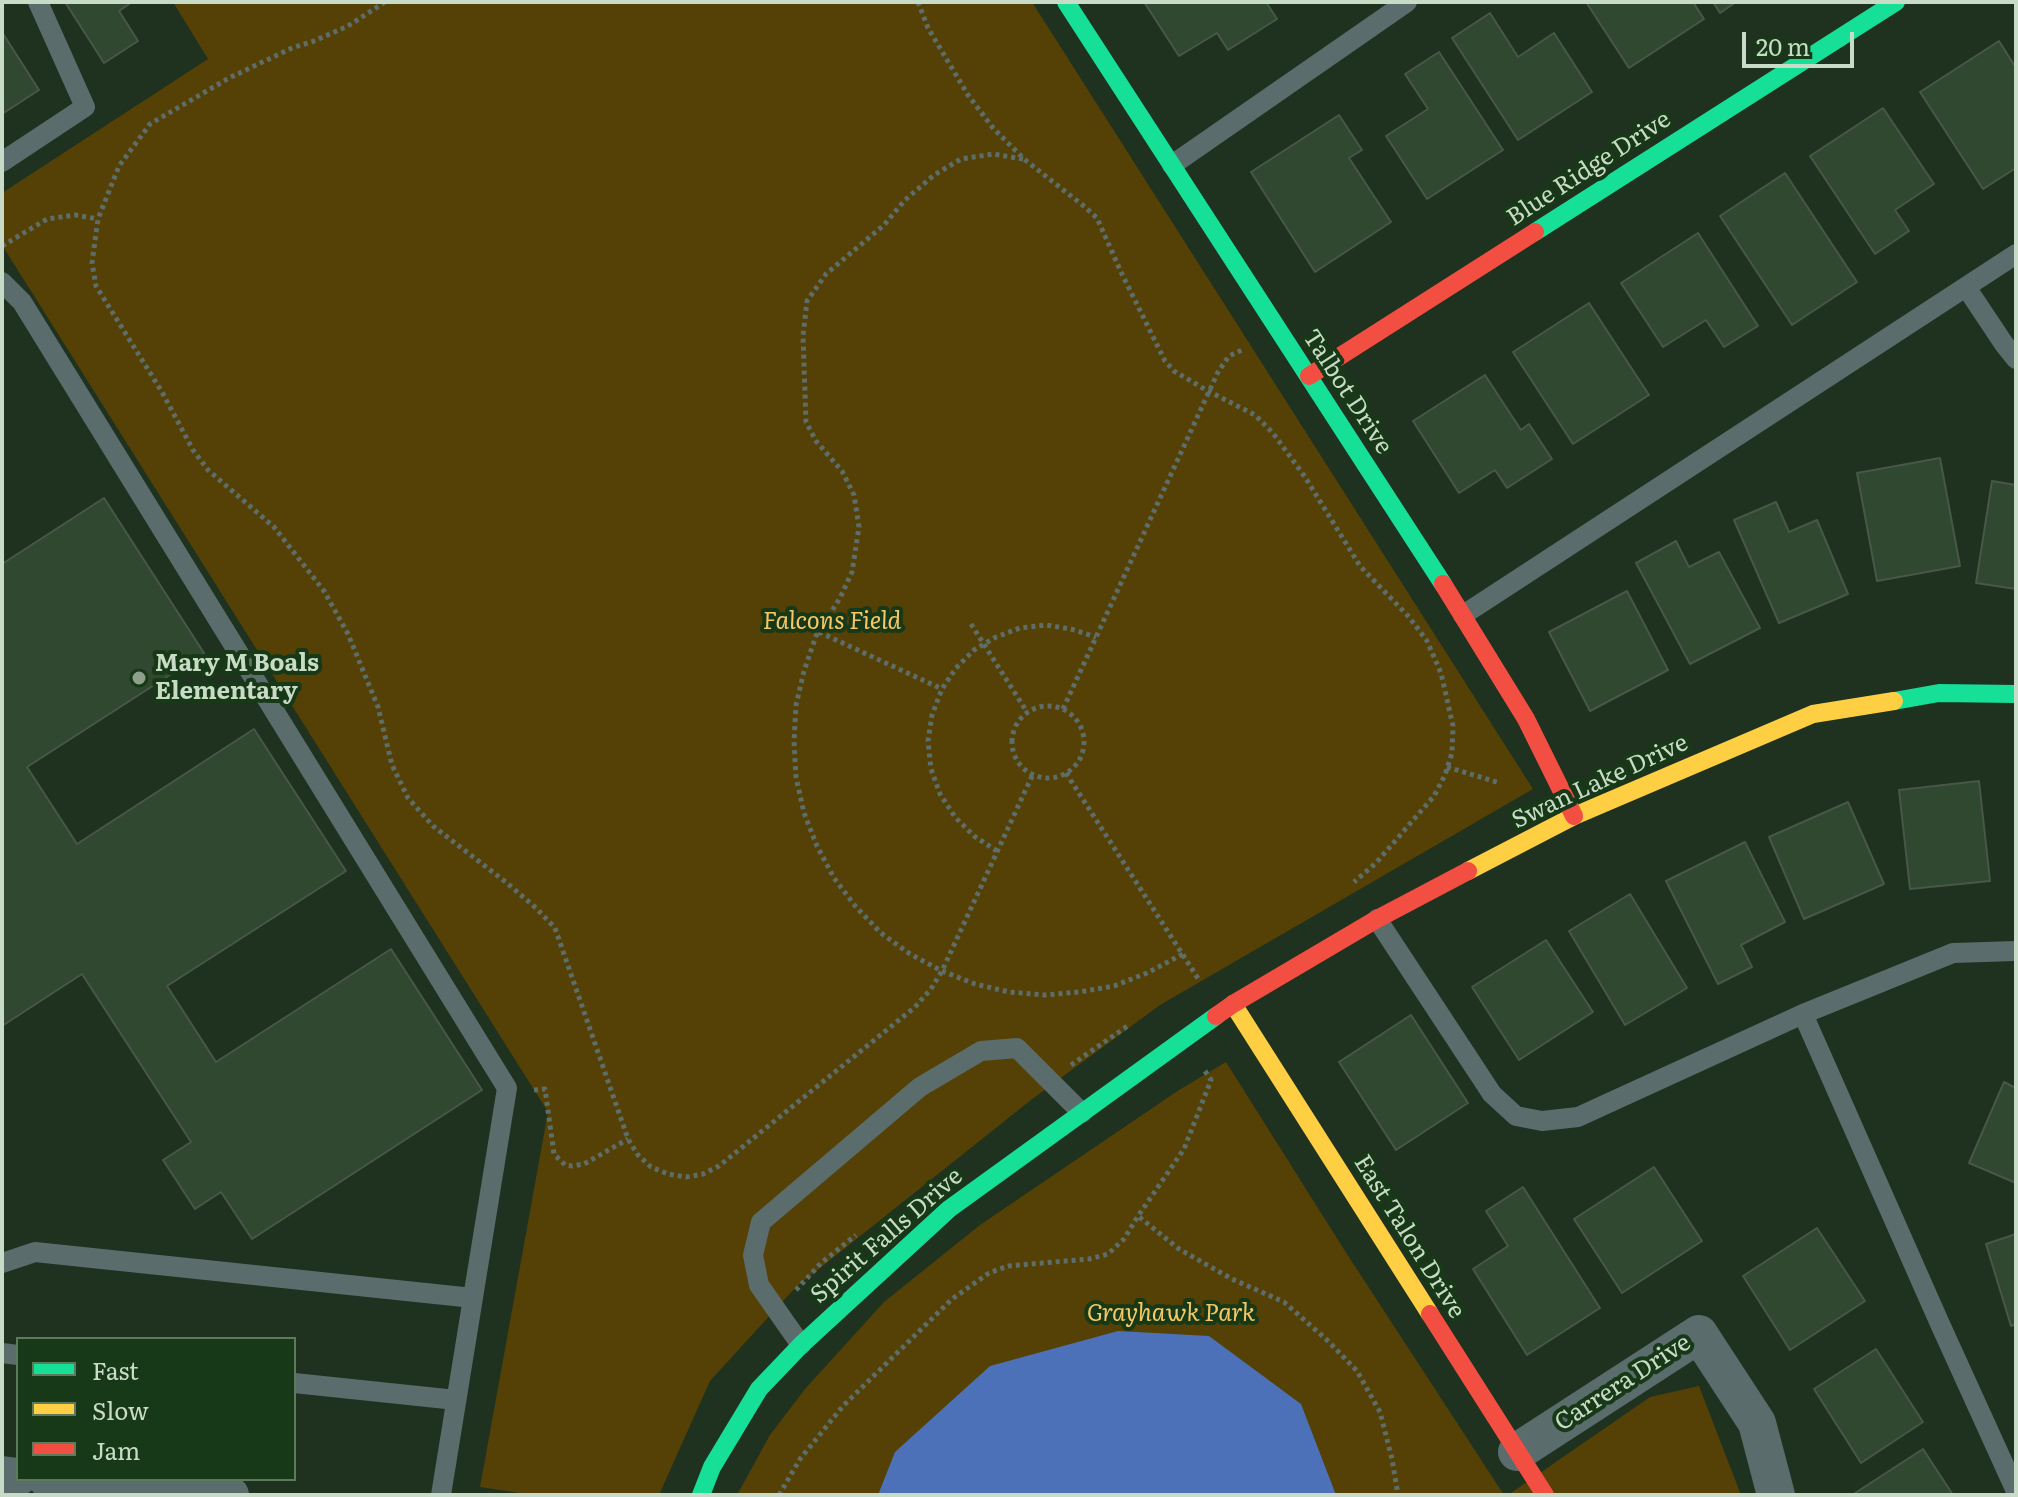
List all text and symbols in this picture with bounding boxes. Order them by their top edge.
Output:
scale bar [1746,16,1858,66]
text: 20 m [1756,28,1810,63]
street label: Blue Ridge Drive [1502,105,1676,233]
street label: Talbot Drive [1296,324,1398,460]
park label: Falcons Field [763,608,901,636]
place label: Mary M Boals Elementary [155,650,319,706]
marker: Mary M Boals Elementary [130,669,148,687]
street label: Swan Lake Drive [1507,729,1693,835]
street label: East Talon Drive [1347,1150,1471,1324]
street label: Spirit Falls Drive [805,1162,969,1310]
park label: Grayhawk Park [1087,1300,1255,1328]
street label: Carrera Drive [1550,1328,1696,1438]
legend [16,1337,296,1481]
text: Fast [92,1352,139,1387]
text: Slow [92,1392,149,1427]
text: Jam [92,1432,140,1467]

